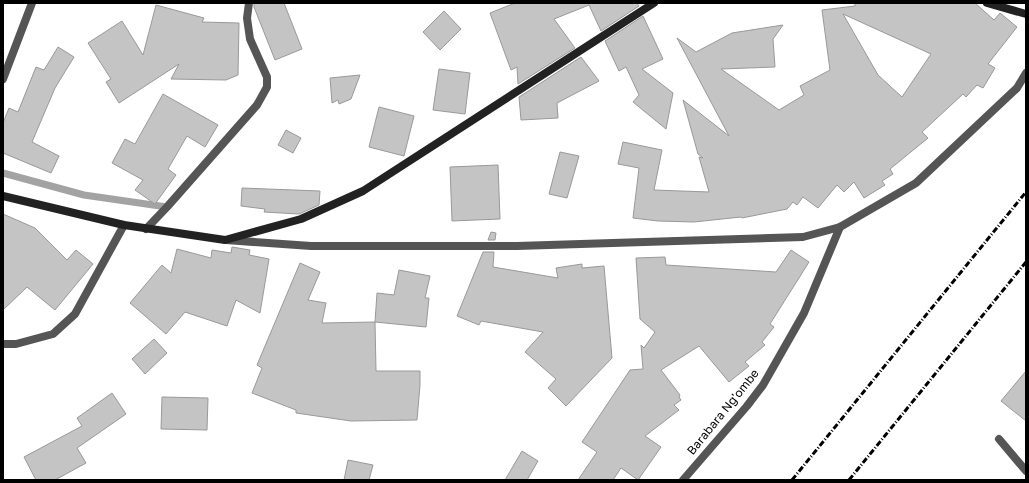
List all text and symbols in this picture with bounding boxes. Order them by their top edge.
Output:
street label: Barabara Ng'ombe [683,366,762,458]

